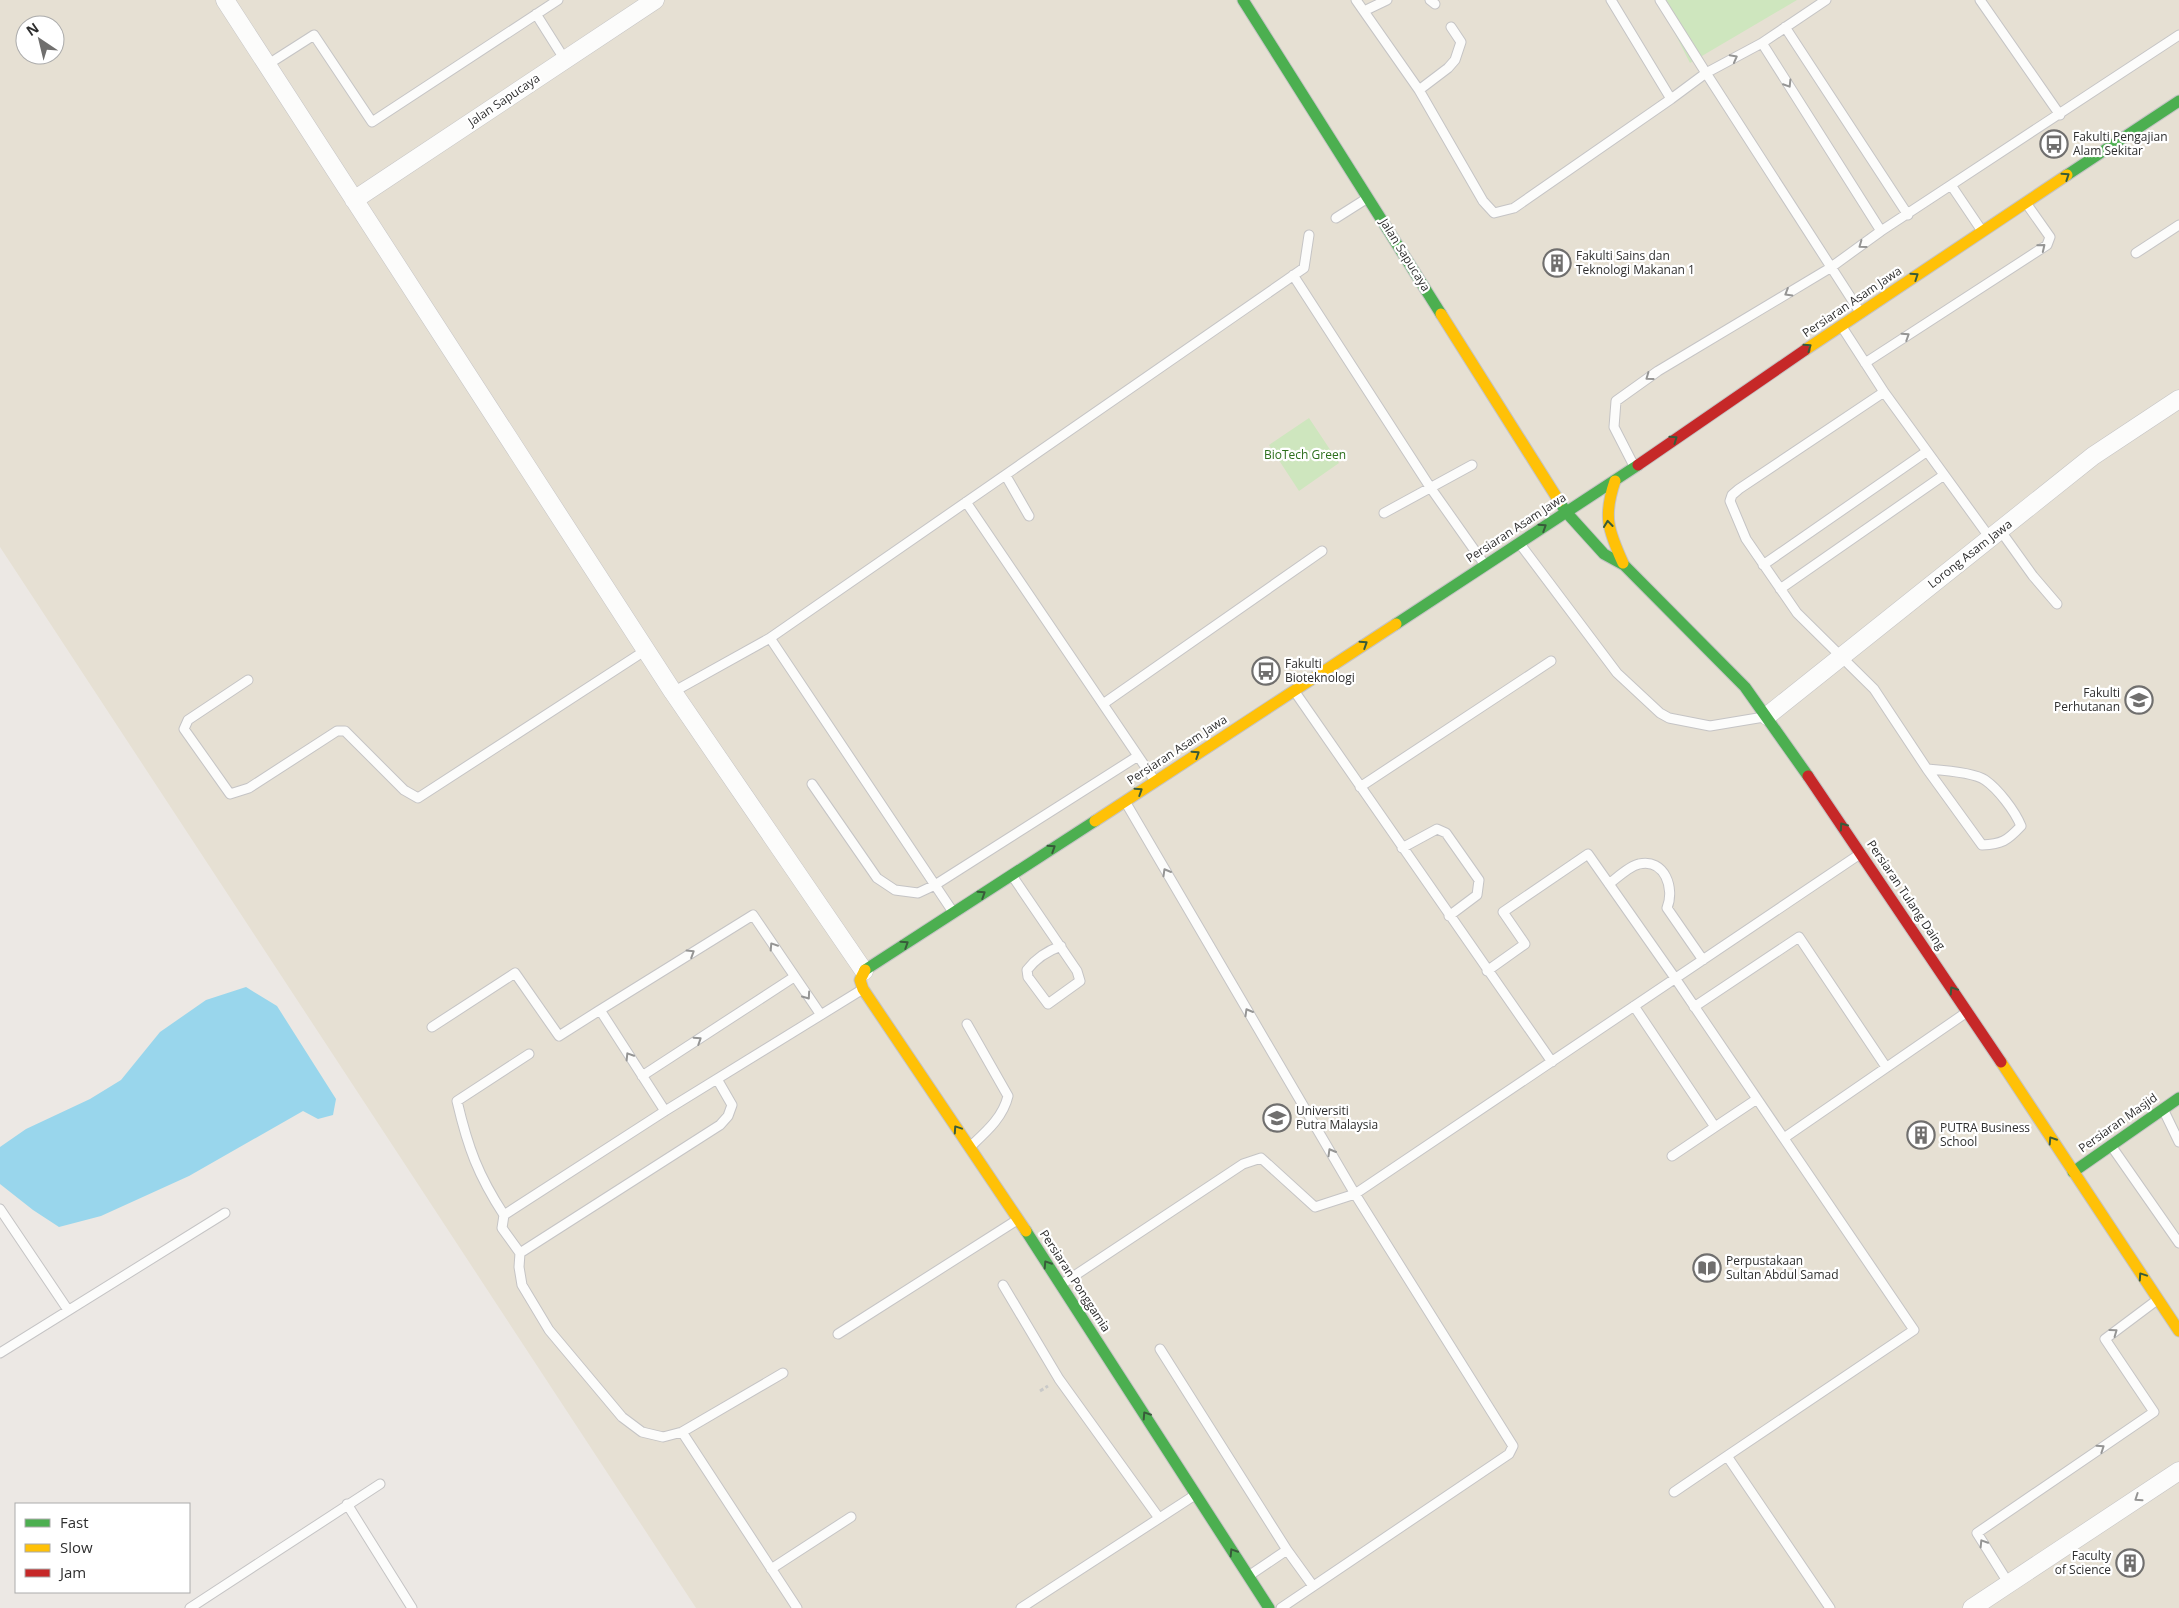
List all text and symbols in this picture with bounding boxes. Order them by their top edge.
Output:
north arrow [15,15,65,65]
text: N [22,18,42,40]
one-way arrow [1728,54,1737,64]
street label: Jalan Sapucaya [464,69,543,130]
one-way arrow [1781,79,1791,88]
place label: Fakulti Pengajian Alam Sekitar [2073,128,2168,159]
bus stop icon: Fakulti Pengajian Alam Sekitar [2039,129,2069,159]
one-way arrow [2061,173,2070,182]
street label: Jalan Sapucaya [1376,214,1435,294]
one-way arrow [1858,239,1868,248]
one-way arrow [2036,244,2045,253]
place label: Fakulti Sains dan Teknologi Makanan 1 [1576,247,1695,278]
building icon: Fakulti Sains dan Teknologi Makanan 1 [1542,248,1572,278]
street label: Persiaran Asam Jawa [1799,262,1905,341]
one-way arrow [1910,272,1919,282]
one-way arrow [1784,286,1793,296]
one-way arrow [1901,333,1910,343]
one-way arrow [1802,344,1812,353]
one-way arrow [1646,372,1655,380]
one-way arrow [1669,436,1678,446]
park label: BioTech Green [1264,446,1346,463]
street label: Persiaran Asam Jawa [1462,489,1569,566]
street label: Lorong Asam Jawa [1924,515,2015,592]
one-way arrow [1602,520,1613,528]
one-way arrow [1537,524,1547,533]
one-way arrow [1358,641,1367,650]
place label: Fakulti Bioteknologi [1285,655,1355,686]
bus stop icon: Fakulti Bioteknologi [1251,656,1281,686]
place label: Fakulti Perhutanan [2054,684,2120,715]
school or university icon: Fakulti Perhutanan [2124,685,2154,715]
street label: Persiaran Asam Jawa [1123,711,1230,788]
one-way arrow [1190,751,1199,760]
one-way arrow [1134,787,1143,797]
one-way arrow [1840,822,1849,832]
street label: Persiaran Tulang Daing [1863,836,1950,953]
one-way arrow [1046,845,1055,854]
one-way arrow [1162,868,1172,877]
one-way arrow [976,891,986,900]
one-way arrow [899,941,908,951]
one-way arrow [770,942,780,951]
one-way arrow [686,950,695,959]
one-way arrow [1950,987,1959,996]
one-way arrow [801,990,810,1000]
one-way arrow [1245,1008,1255,1017]
one-way arrow [692,1037,701,1046]
one-way arrow [626,1052,636,1061]
street label: Persiaran Masjid [2075,1089,2161,1156]
place label: Universiti Putra Malaysia [1296,1102,1378,1133]
school or university icon: Universiti Putra Malaysia [1262,1103,1292,1133]
place label: PUTRA Business School [1940,1119,2030,1150]
building icon: PUTRA Business School [1906,1120,1936,1150]
one-way arrow [954,1125,963,1135]
one-way arrow [2049,1137,2058,1146]
one-way arrow [1327,1148,1337,1157]
street label: Persiaran Ponggamia [1036,1226,1115,1335]
place label: Perpustakaan Sultan Abdul Samad [1726,1252,1839,1283]
library icon: Perpustakaan Sultan Abdul Samad [1692,1253,1722,1283]
one-way arrow [1044,1261,1053,1270]
one-way arrow [2139,1272,2148,1281]
one-way arrow [2108,1330,2117,1338]
one-way arrow [1143,1411,1152,1421]
one-way arrow [2095,1445,2105,1454]
one-way arrow [2135,1492,2144,1501]
legend [15,1503,190,1593]
text: Fast [60,1512,89,1532]
text: Slow [60,1537,93,1557]
one-way arrow [1980,1539,1990,1548]
place label: Faculty of Science [2055,1547,2112,1578]
one-way arrow [1230,1548,1240,1557]
building icon: Faculty of Science [2115,1548,2145,1578]
text: Jam [58,1562,86,1582]

